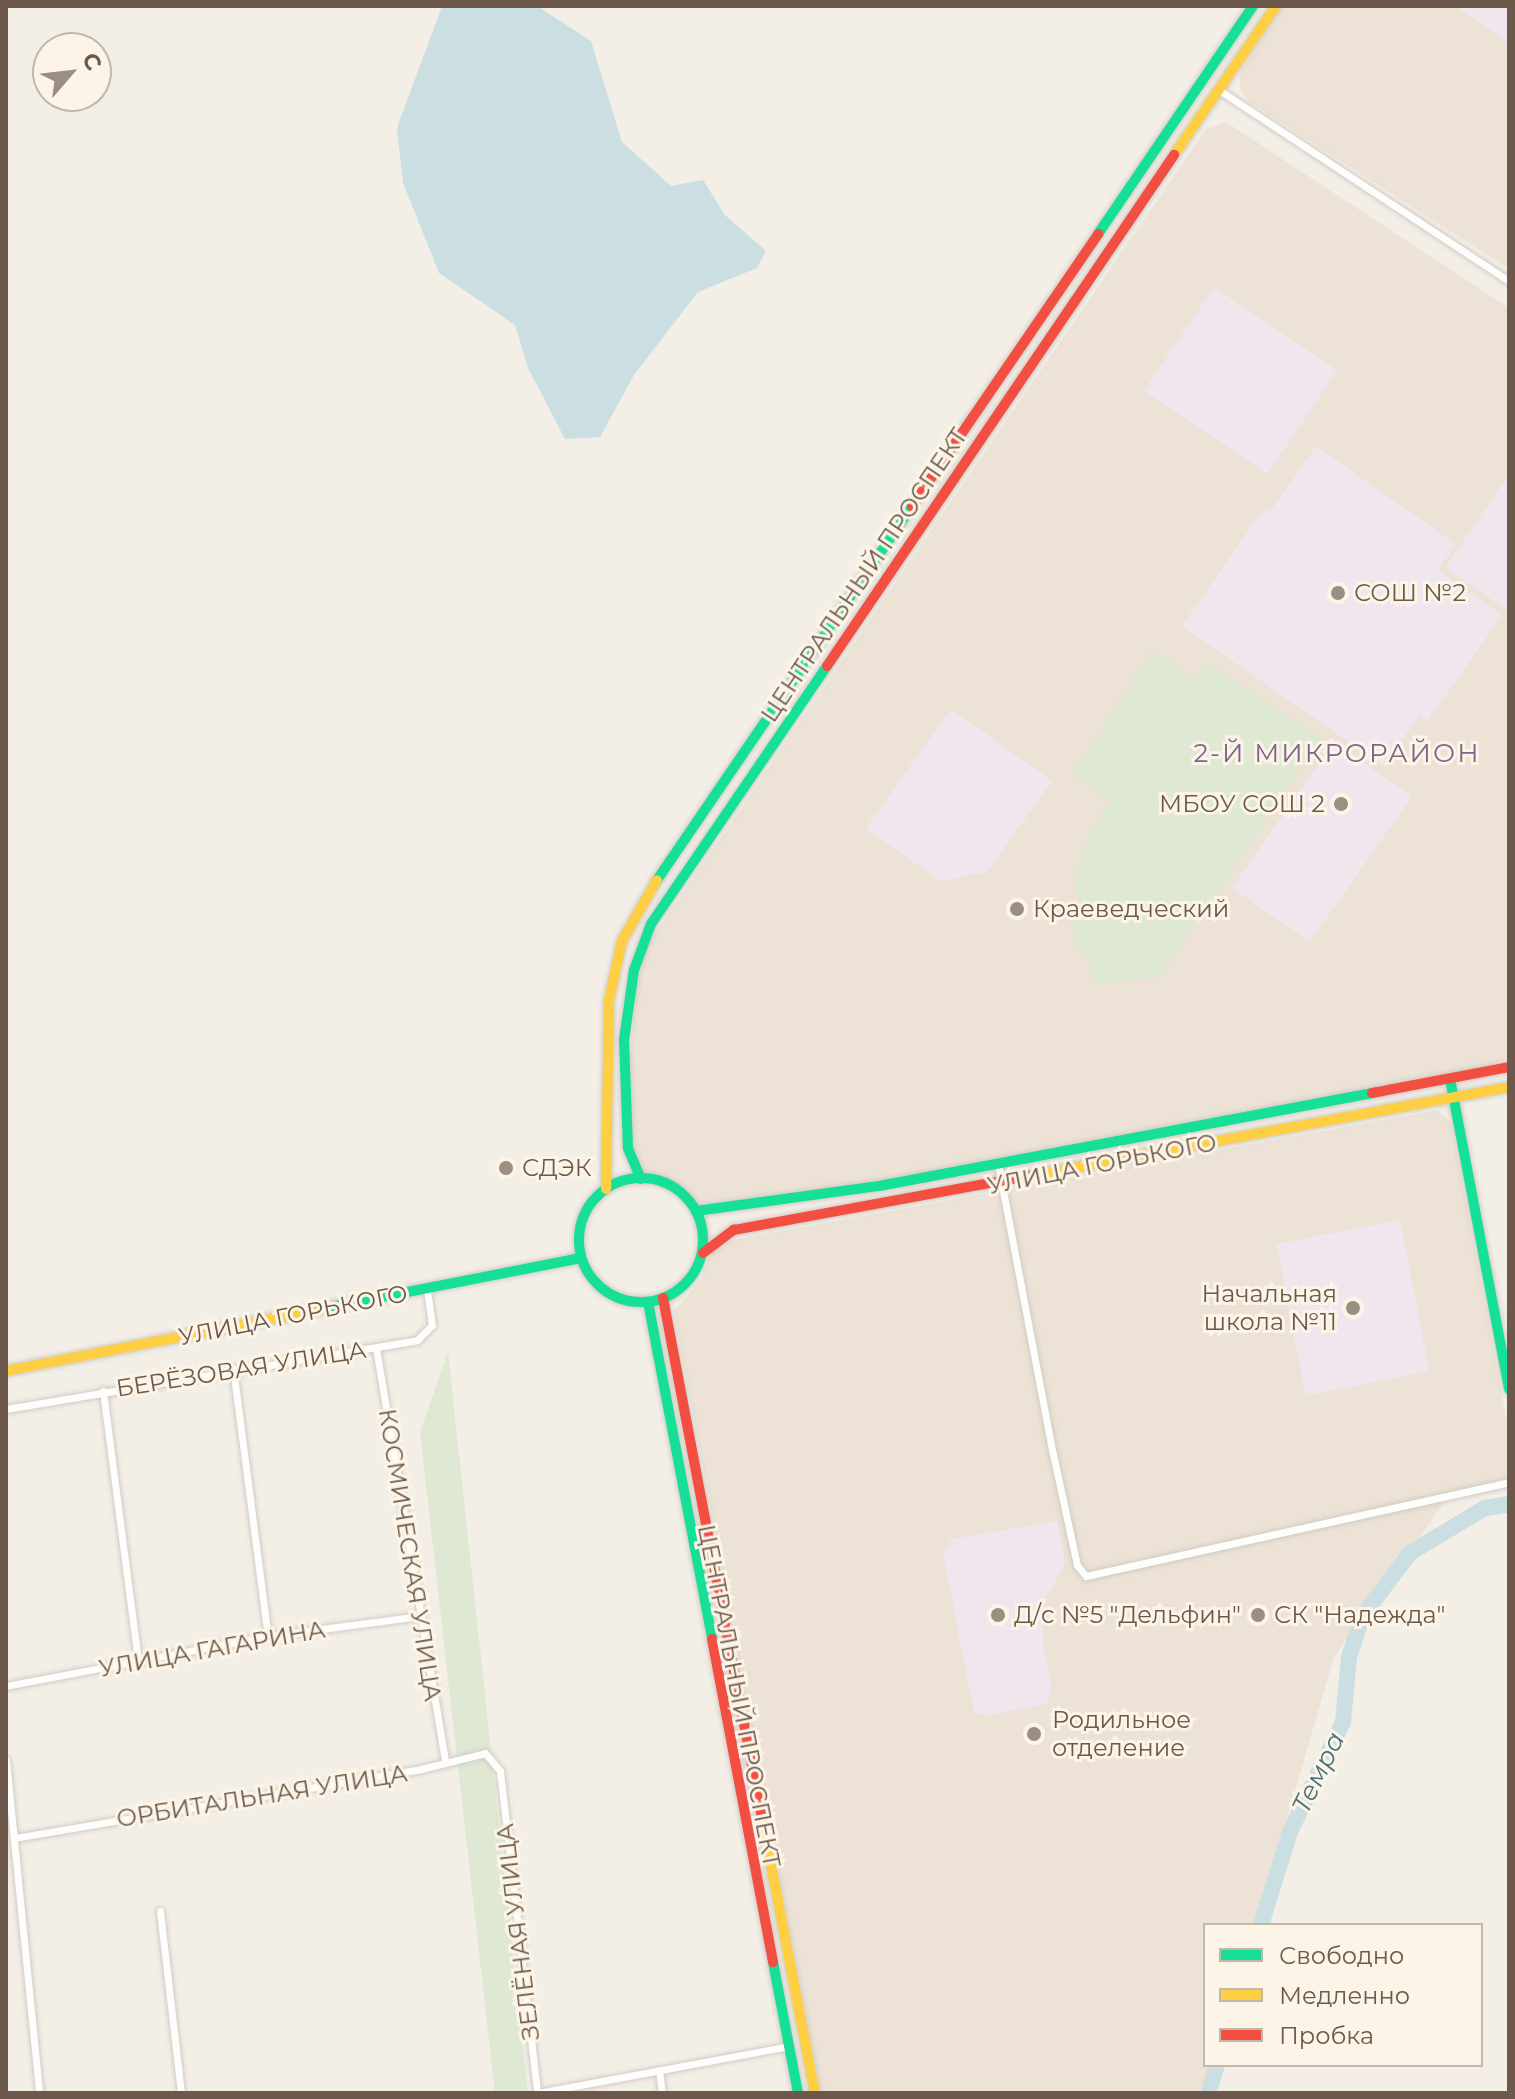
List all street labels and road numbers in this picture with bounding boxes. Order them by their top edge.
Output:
street label: ЦЕНТРАЛЬНЫЙ ПРОСПЕКТ [755,422,973,728]
street label: УЛИЦА ГОРЬКОГО [985,1128,1219,1200]
street label: УЛИЦА ГОРЬКОГО [176,1279,410,1351]
street label: БЕРЁЗОВАЯ УЛИЦА [114,1335,368,1403]
street label: КОСМИЧЕСКАЯ УЛИЦА [373,1407,447,1703]
street label: ЦЕНТРАЛЬНЫЙ ПРОСПЕКТ [692,1522,786,1870]
street label: УЛИЦА ГАГАРИНА [97,1615,327,1683]
street label: ОРБИТАЛЬНАЯ УЛИЦА [114,1759,410,1833]
street label: ЗЕЛЁНАЯ УЛИЦА [490,1822,546,2042]

